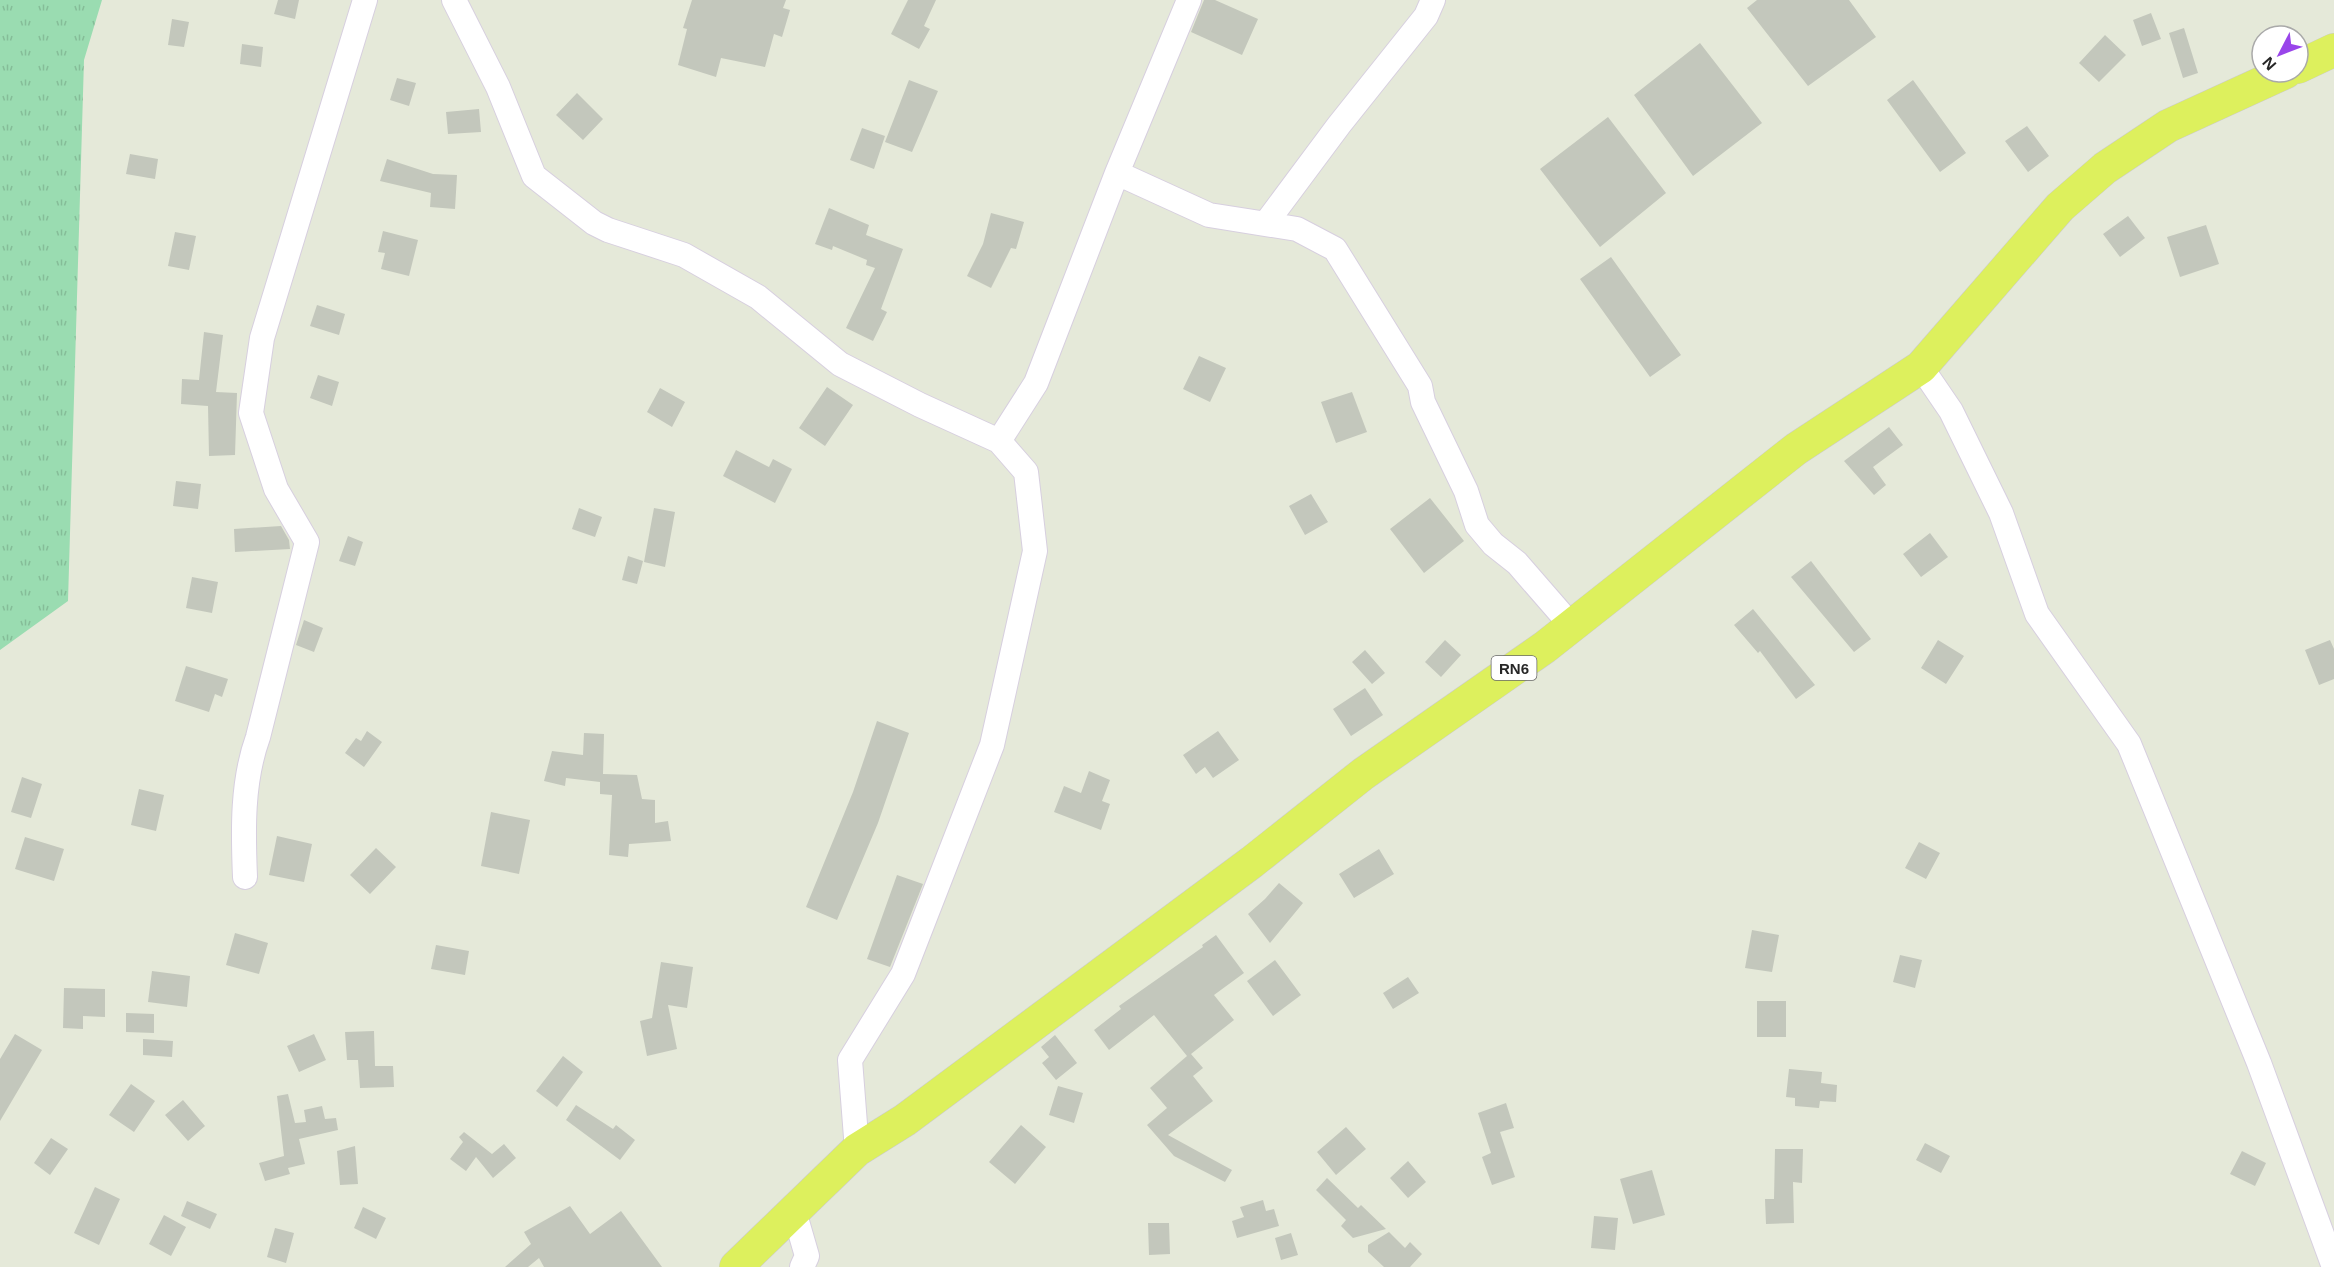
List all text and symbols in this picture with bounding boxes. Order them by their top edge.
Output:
north arrow [2250,24,2310,84]
text: N [2259,54,2279,74]
road number: RN6 [1492,656,1537,680]

